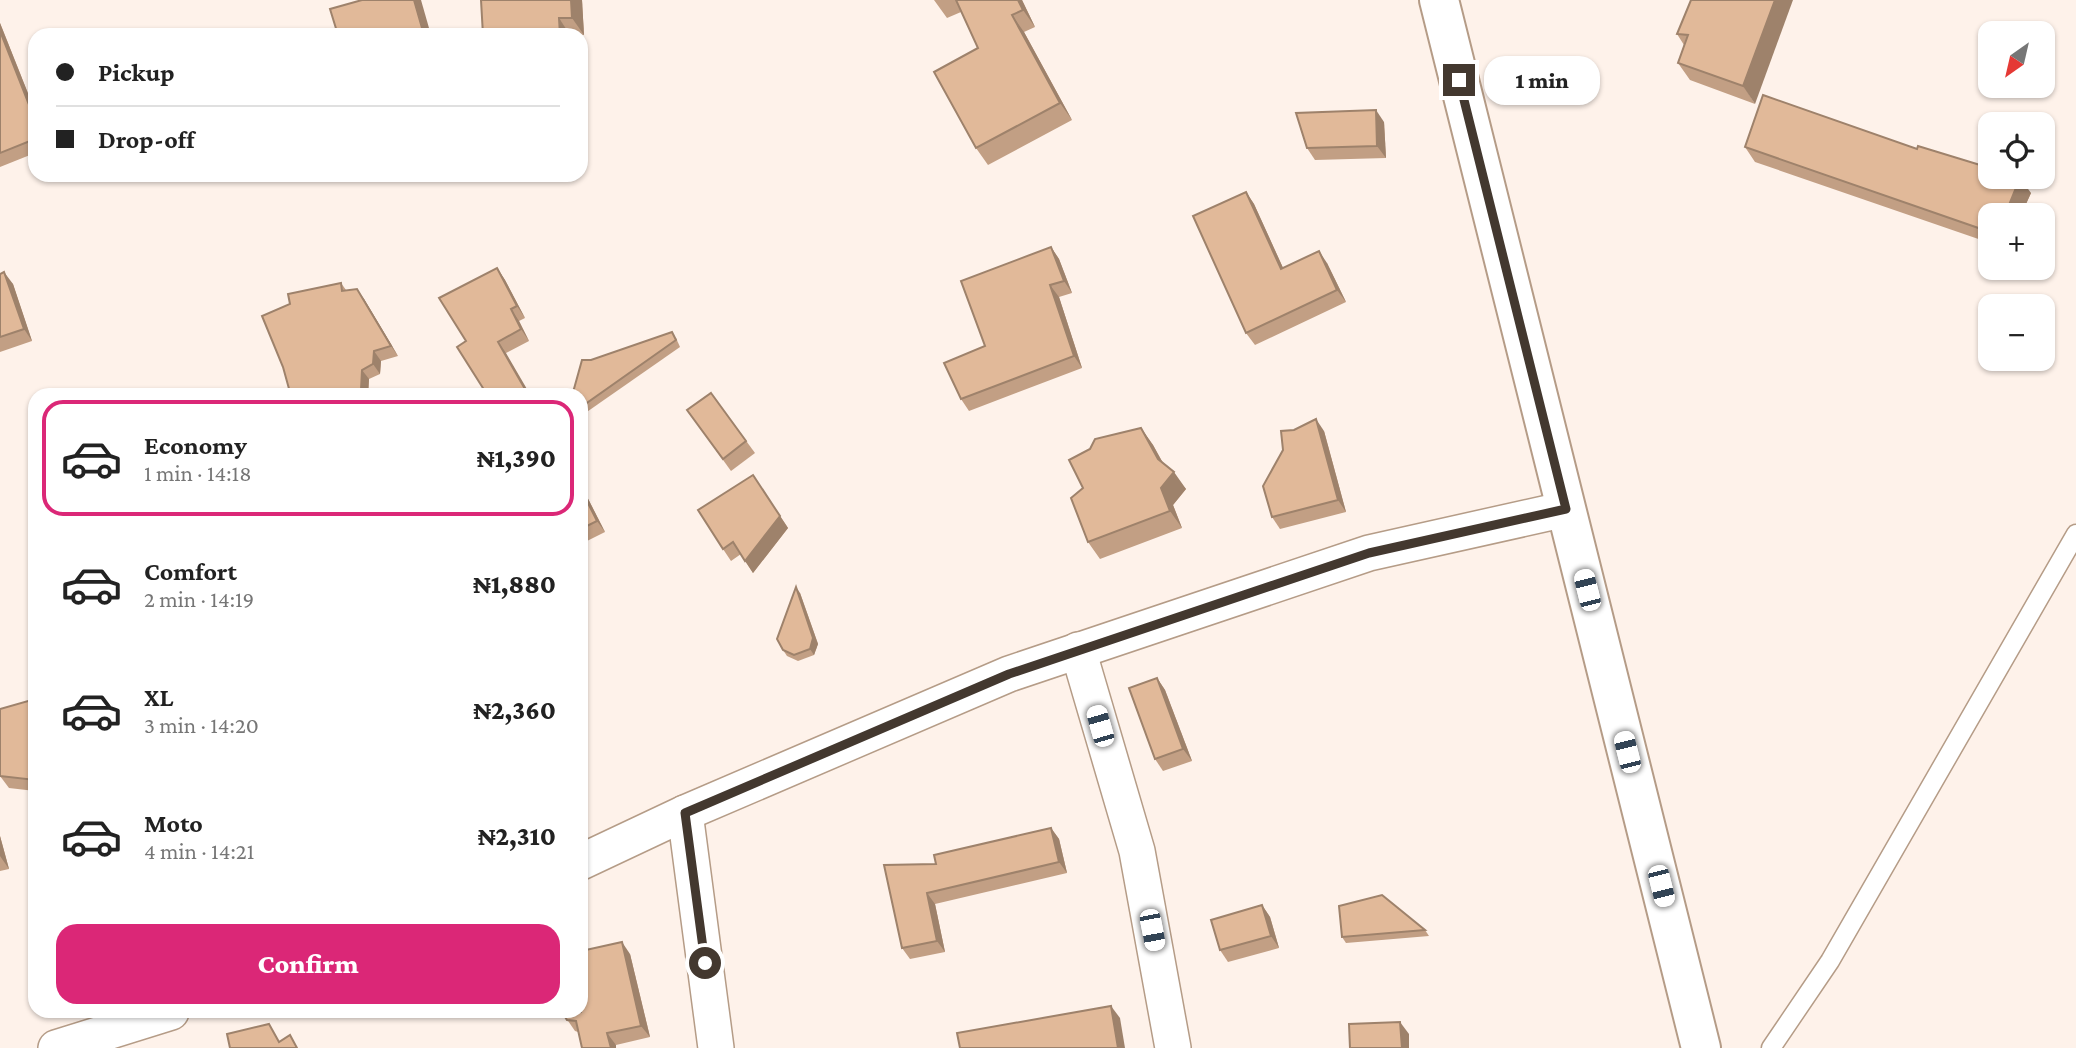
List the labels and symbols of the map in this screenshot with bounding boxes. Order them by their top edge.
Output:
north arrow [1978,21,2054,98]
callout: 1 min [1484,56,1599,104]
route end [1443,64,1475,96]
car [1572,567,1603,613]
car [1085,703,1116,749]
car [1612,729,1643,775]
car [1646,863,1677,909]
car [1138,907,1167,953]
route start [689,947,721,979]

